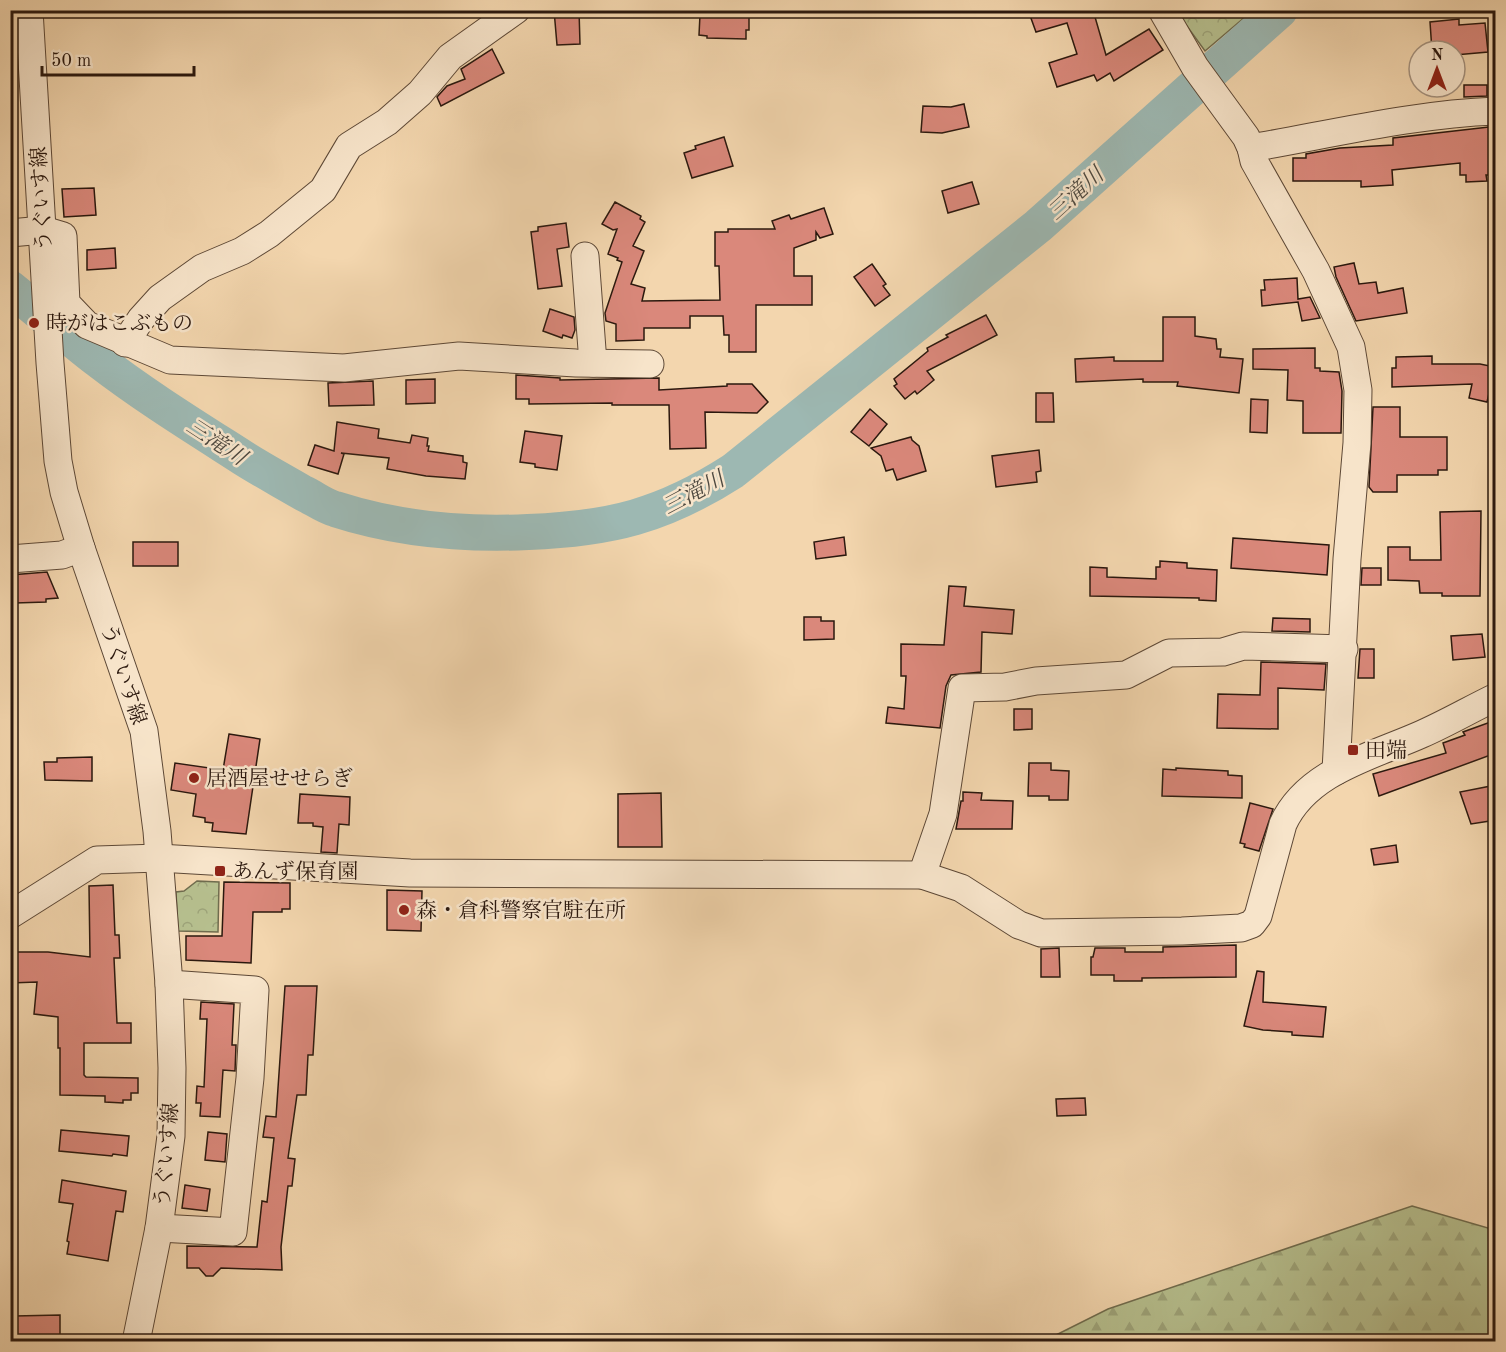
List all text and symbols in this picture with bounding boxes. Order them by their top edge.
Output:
scale bar [42,39,194,77]
north arrow [1407,39,1467,99]
text: N [1431,48,1444,64]
text: 50 m [51,52,91,70]
street label: うぐいす線 [27,146,56,252]
water label: 三滝川 [1043,161,1110,225]
place label: 時がはこぶもの [46,312,193,335]
marker: 時がはこぶもの [27,316,41,330]
water label: 三滝川 [182,414,252,471]
water label: 三滝川 [659,466,730,519]
street label: うぐいす線 [96,621,151,728]
place label: 田端 [1365,739,1407,762]
marker: 田端 [1346,743,1360,757]
place label: 居酒屋せせらぎ [206,767,353,790]
marker: 居酒屋せせらぎ [187,771,201,785]
place label: あんず保育園 [232,860,358,883]
marker: あんず保育園 [213,864,227,878]
place label: 森・倉科警察官駐在所 [416,899,626,922]
marker: 森・倉科警察官駐在所 [397,903,411,917]
street label: うぐいす線 [150,1102,183,1208]

